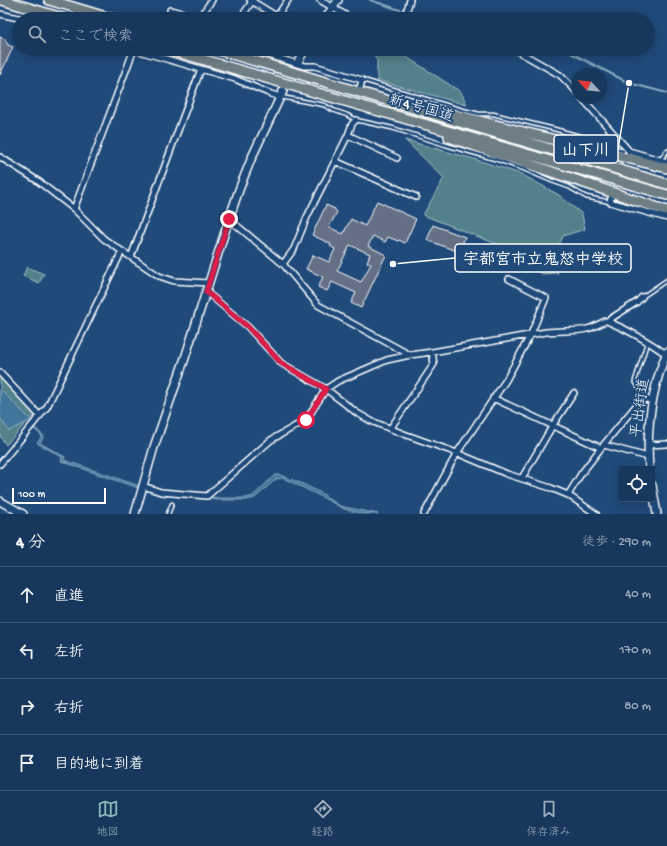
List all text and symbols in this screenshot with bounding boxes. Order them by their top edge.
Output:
search box [12,12,655,56]
icon: search [26,23,48,45]
text: ここで検索 [58,28,133,46]
north arrow [571,68,607,104]
street label: 新4号国道 [386,91,456,127]
callout: 山下川 [554,135,618,163]
text: 山下川 [562,142,610,162]
route end [220,210,238,228]
callout: 宇都宮市立鬼怒中学校 [455,244,631,272]
text: 宇都宮市立鬼怒中学校 [463,250,623,271]
street label: 平出街道 [627,377,654,439]
route start [297,411,315,429]
map controls [619,466,655,502]
button: locate [619,466,655,502]
scale bar [12,486,106,505]
text: 100 m [18,489,45,501]
text: 4 分 [16,534,45,554]
text: 徒歩 · 290 m [582,535,651,550]
icon: ahead [16,584,38,606]
text: 40 m [625,587,651,602]
text: 直進 [54,588,84,606]
icon: left [16,640,38,662]
text: 170 m [619,643,651,658]
text: 左折 [54,644,84,662]
icon: right [16,696,38,718]
text: 80 m [624,699,651,714]
text: 右折 [54,700,84,718]
icon: arrive [16,752,38,774]
text: 目的地に到着 [54,756,144,774]
tab: 地図 [97,798,119,839]
tab: 経路 [312,798,334,839]
tab: 保存済み [527,798,571,839]

